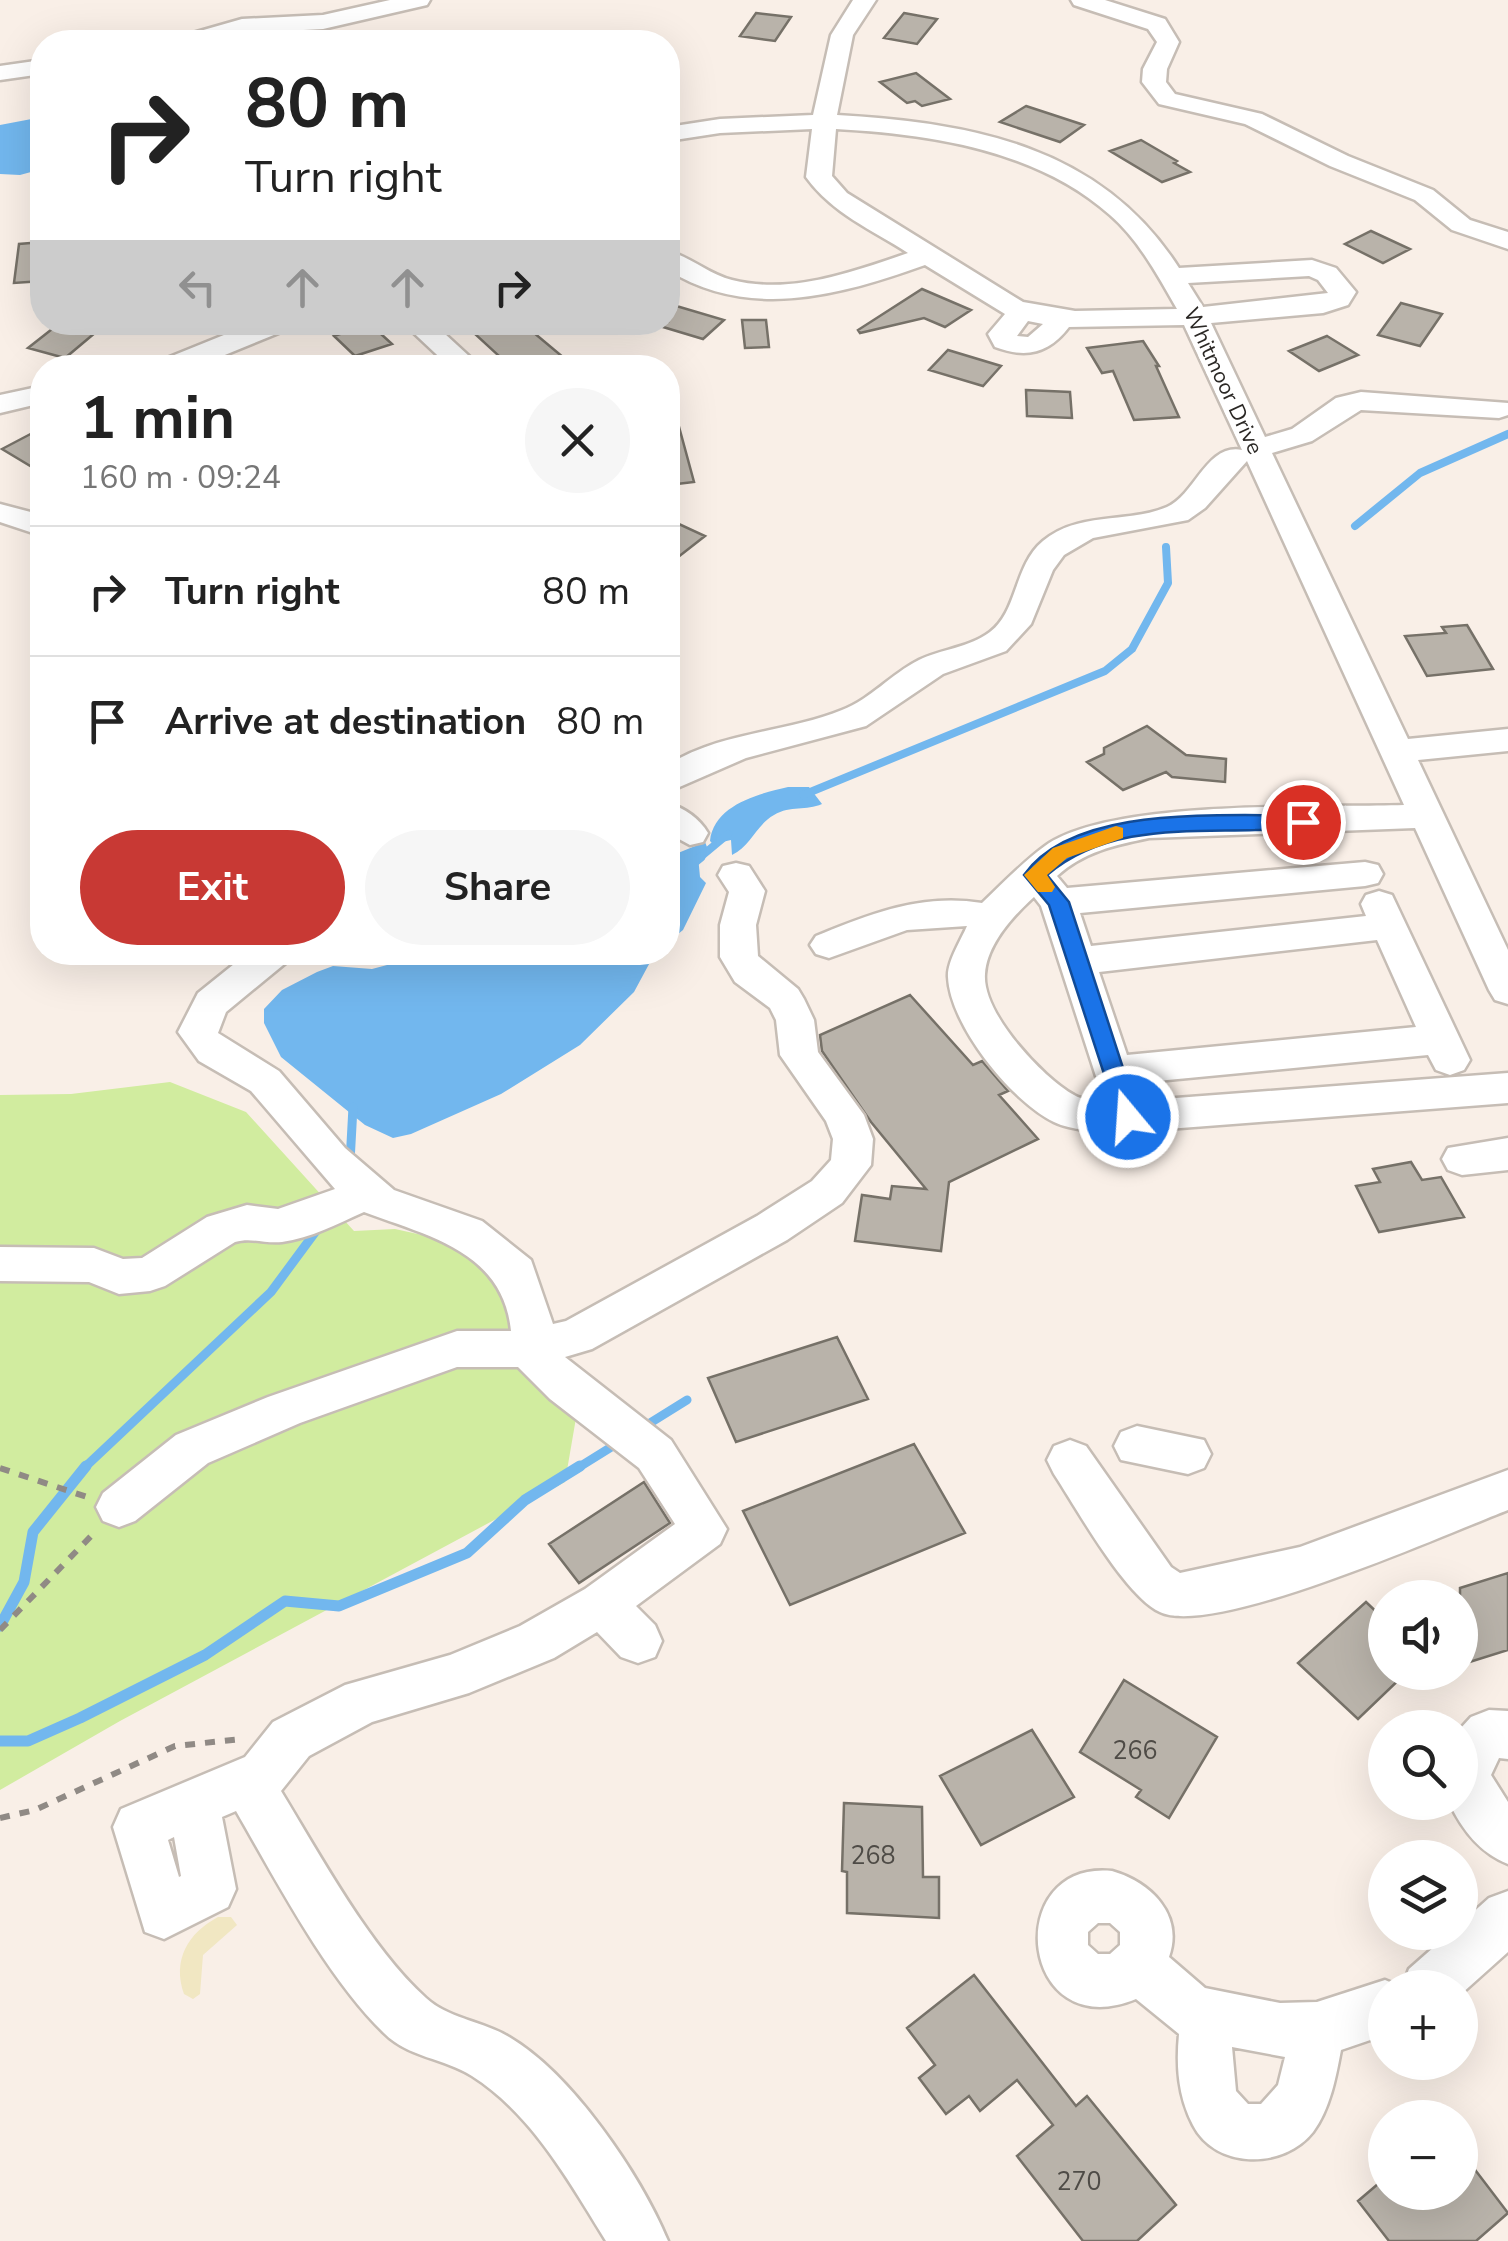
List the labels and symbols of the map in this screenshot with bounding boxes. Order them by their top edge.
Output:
street label: Whitmoor Drive [1176,303,1270,459]
pin [1261,780,1346,865]
position arrow [1076,1065,1180,1169]
house number: 266 [1112,1734,1158,1768]
house number: 268 [850,1839,896,1873]
house number: 270 [1056,2165,1102,2199]

